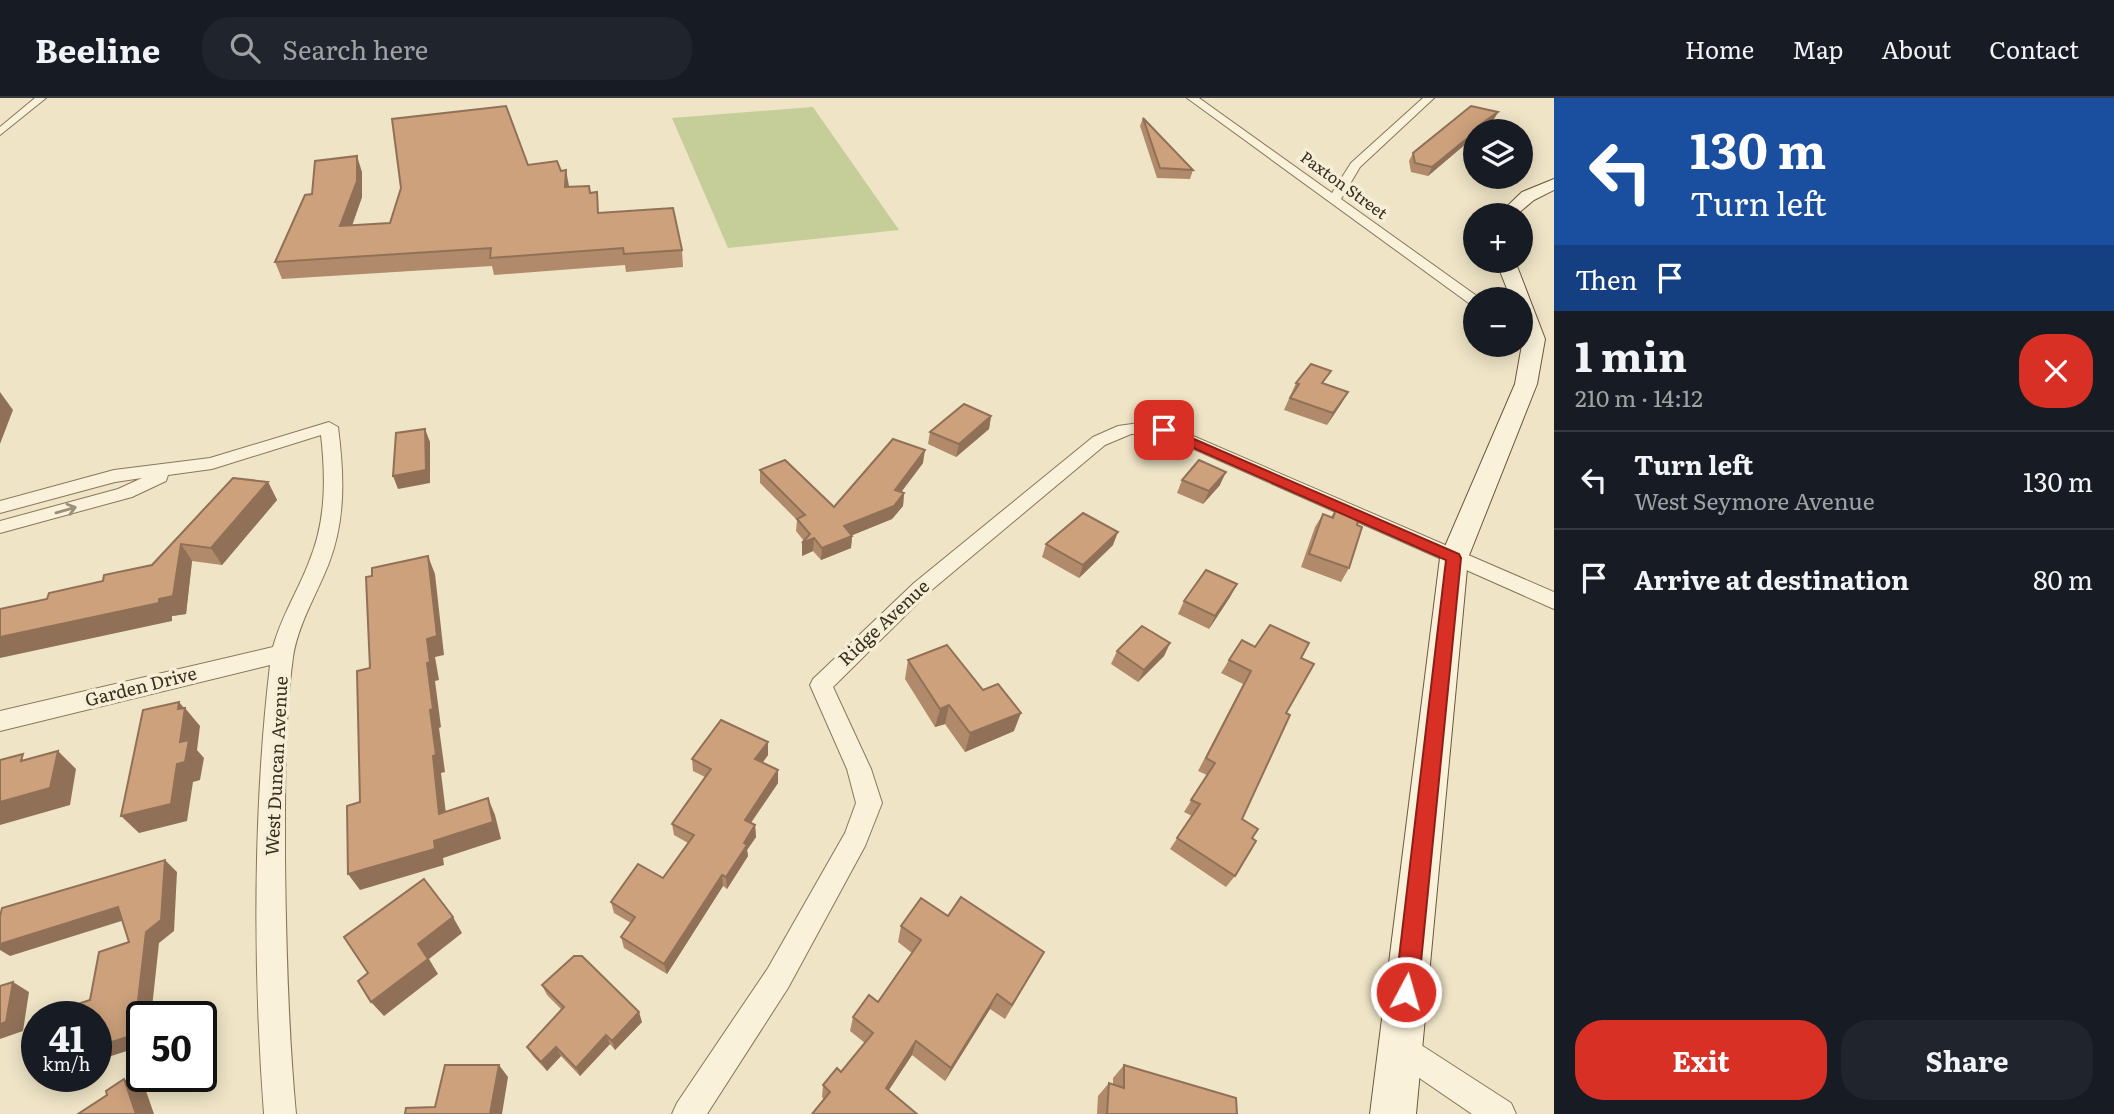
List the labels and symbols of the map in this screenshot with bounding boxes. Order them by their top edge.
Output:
street label: Paxton Street [1296,144,1393,224]
pin [1134,400,1194,460]
one-way arrow [55,502,77,515]
street label: Ridge Avenue [831,573,935,671]
street label: Garden Drive [82,659,199,712]
street label: West Duncan Avenue [257,675,294,857]
position arrow [1369,955,1443,1029]
speed limit sign: 50 [126,1001,217,1092]

